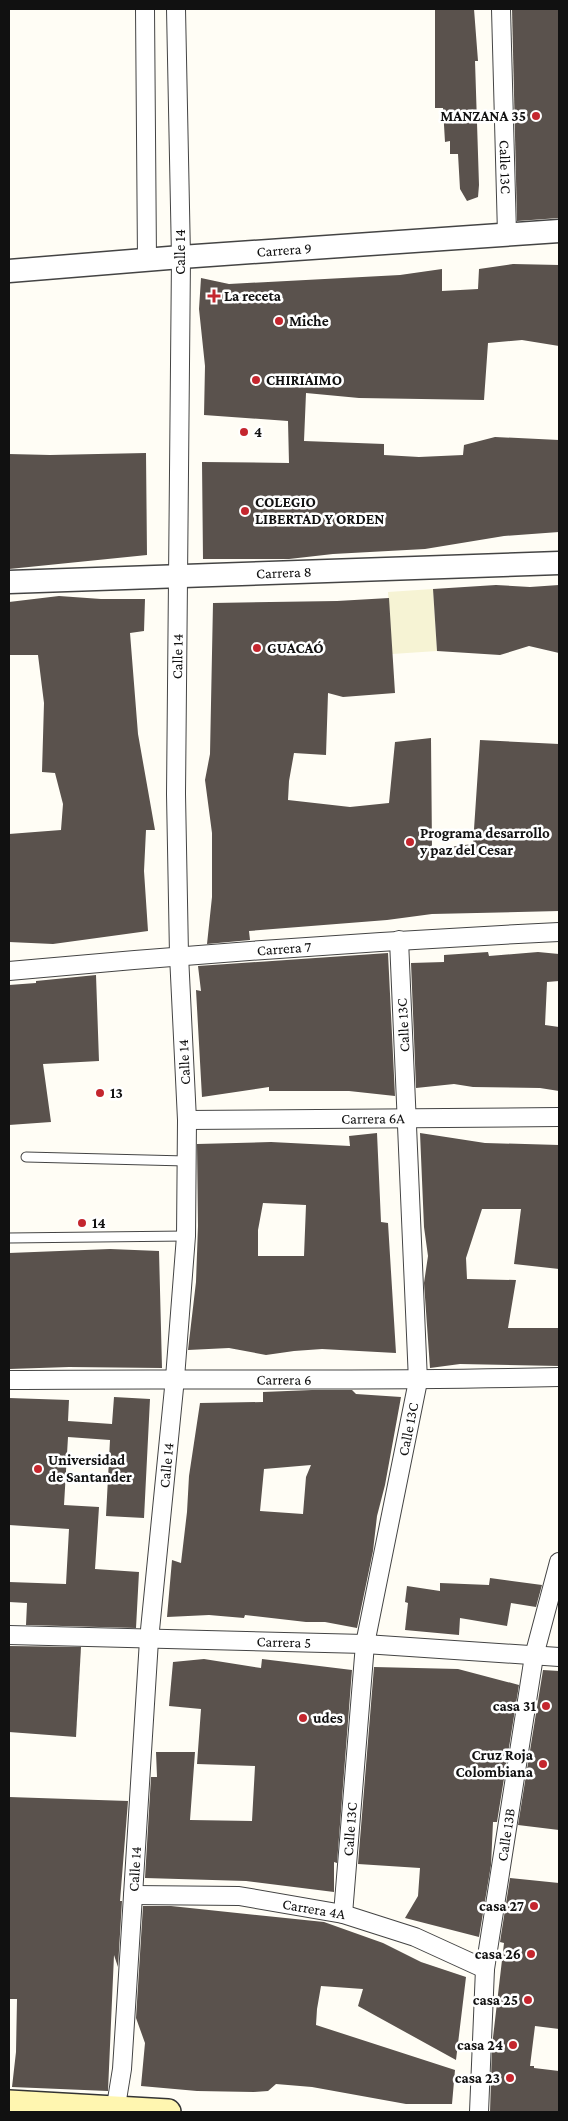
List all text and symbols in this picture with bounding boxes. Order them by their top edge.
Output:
place label: MANZANA 35 [440,108,526,124]
marker: MANZANA 35 [530,110,542,122]
street label: Calle 13C [496,140,514,194]
street label: Calle 14 [172,229,188,275]
street label: Carrera 9 [256,240,312,260]
place label: La receta [224,288,282,304]
marker: La receta [208,290,220,302]
place label: Miche [289,313,329,329]
marker: Miche [273,315,285,327]
place label: CHIRIAIMO [266,372,342,388]
marker: CHIRIAIMO [250,374,262,386]
place label: 4 [254,424,262,440]
marker: 4 [238,426,250,438]
place label: COLEGIO LIBERTAD Y ORDEN [255,494,385,527]
marker: COLEGIO LIBERTAD Y ORDEN [239,505,251,517]
street label: Carrera 8 [256,564,312,581]
street label: Calle 14 [169,633,185,679]
place label: GUACAÓ [267,640,324,656]
marker: GUACAÓ [251,642,263,654]
place label: Programa desarrollo y paz del Cesar [419,825,550,858]
marker: Programa desarrollo y paz del Cesar [404,836,416,848]
street label: Carrera 7 [256,939,312,958]
street label: Calle 13C [394,997,412,1052]
street label: Calle 14 [175,1039,193,1085]
place label: 13 [110,1085,123,1101]
marker: 13 [94,1087,106,1099]
street label: Carrera 6A [341,1110,405,1127]
place label: 14 [92,1215,106,1231]
marker: 14 [76,1217,88,1229]
street label: Carrera 6 [256,1372,312,1388]
street label: Calle 13C [395,1401,421,1457]
street label: Calle 14 [156,1442,177,1489]
place label: Universidad de Santander [48,1452,132,1485]
marker: Universidad de Santander [32,1463,44,1475]
street label: Carrera 5 [256,1633,311,1651]
place label: casa 31 [493,1698,536,1714]
marker: casa 31 [540,1700,552,1712]
place label: udes [313,1710,343,1726]
marker: udes [297,1712,309,1724]
place label: Cruz Roja Colombiana [456,1747,534,1780]
marker: Cruz Roja Colombiana [537,1758,549,1770]
street label: Calle 13C [340,1802,360,1857]
street label: Calle 13B [494,1807,518,1862]
street label: Calle 14 [125,1846,144,1892]
street label: Carrera 4A [281,1896,347,1922]
place label: casa 27 [479,1898,524,1914]
marker: casa 27 [528,1900,540,1912]
place label: casa 26 [475,1946,521,1962]
marker: casa 26 [525,1948,537,1960]
place label: casa 25 [473,1992,518,2008]
marker: casa 25 [522,1994,534,2006]
place label: casa 24 [457,2037,503,2053]
marker: casa 24 [507,2039,519,2051]
place label: casa 23 [455,2070,500,2086]
marker: casa 23 [504,2072,516,2084]

